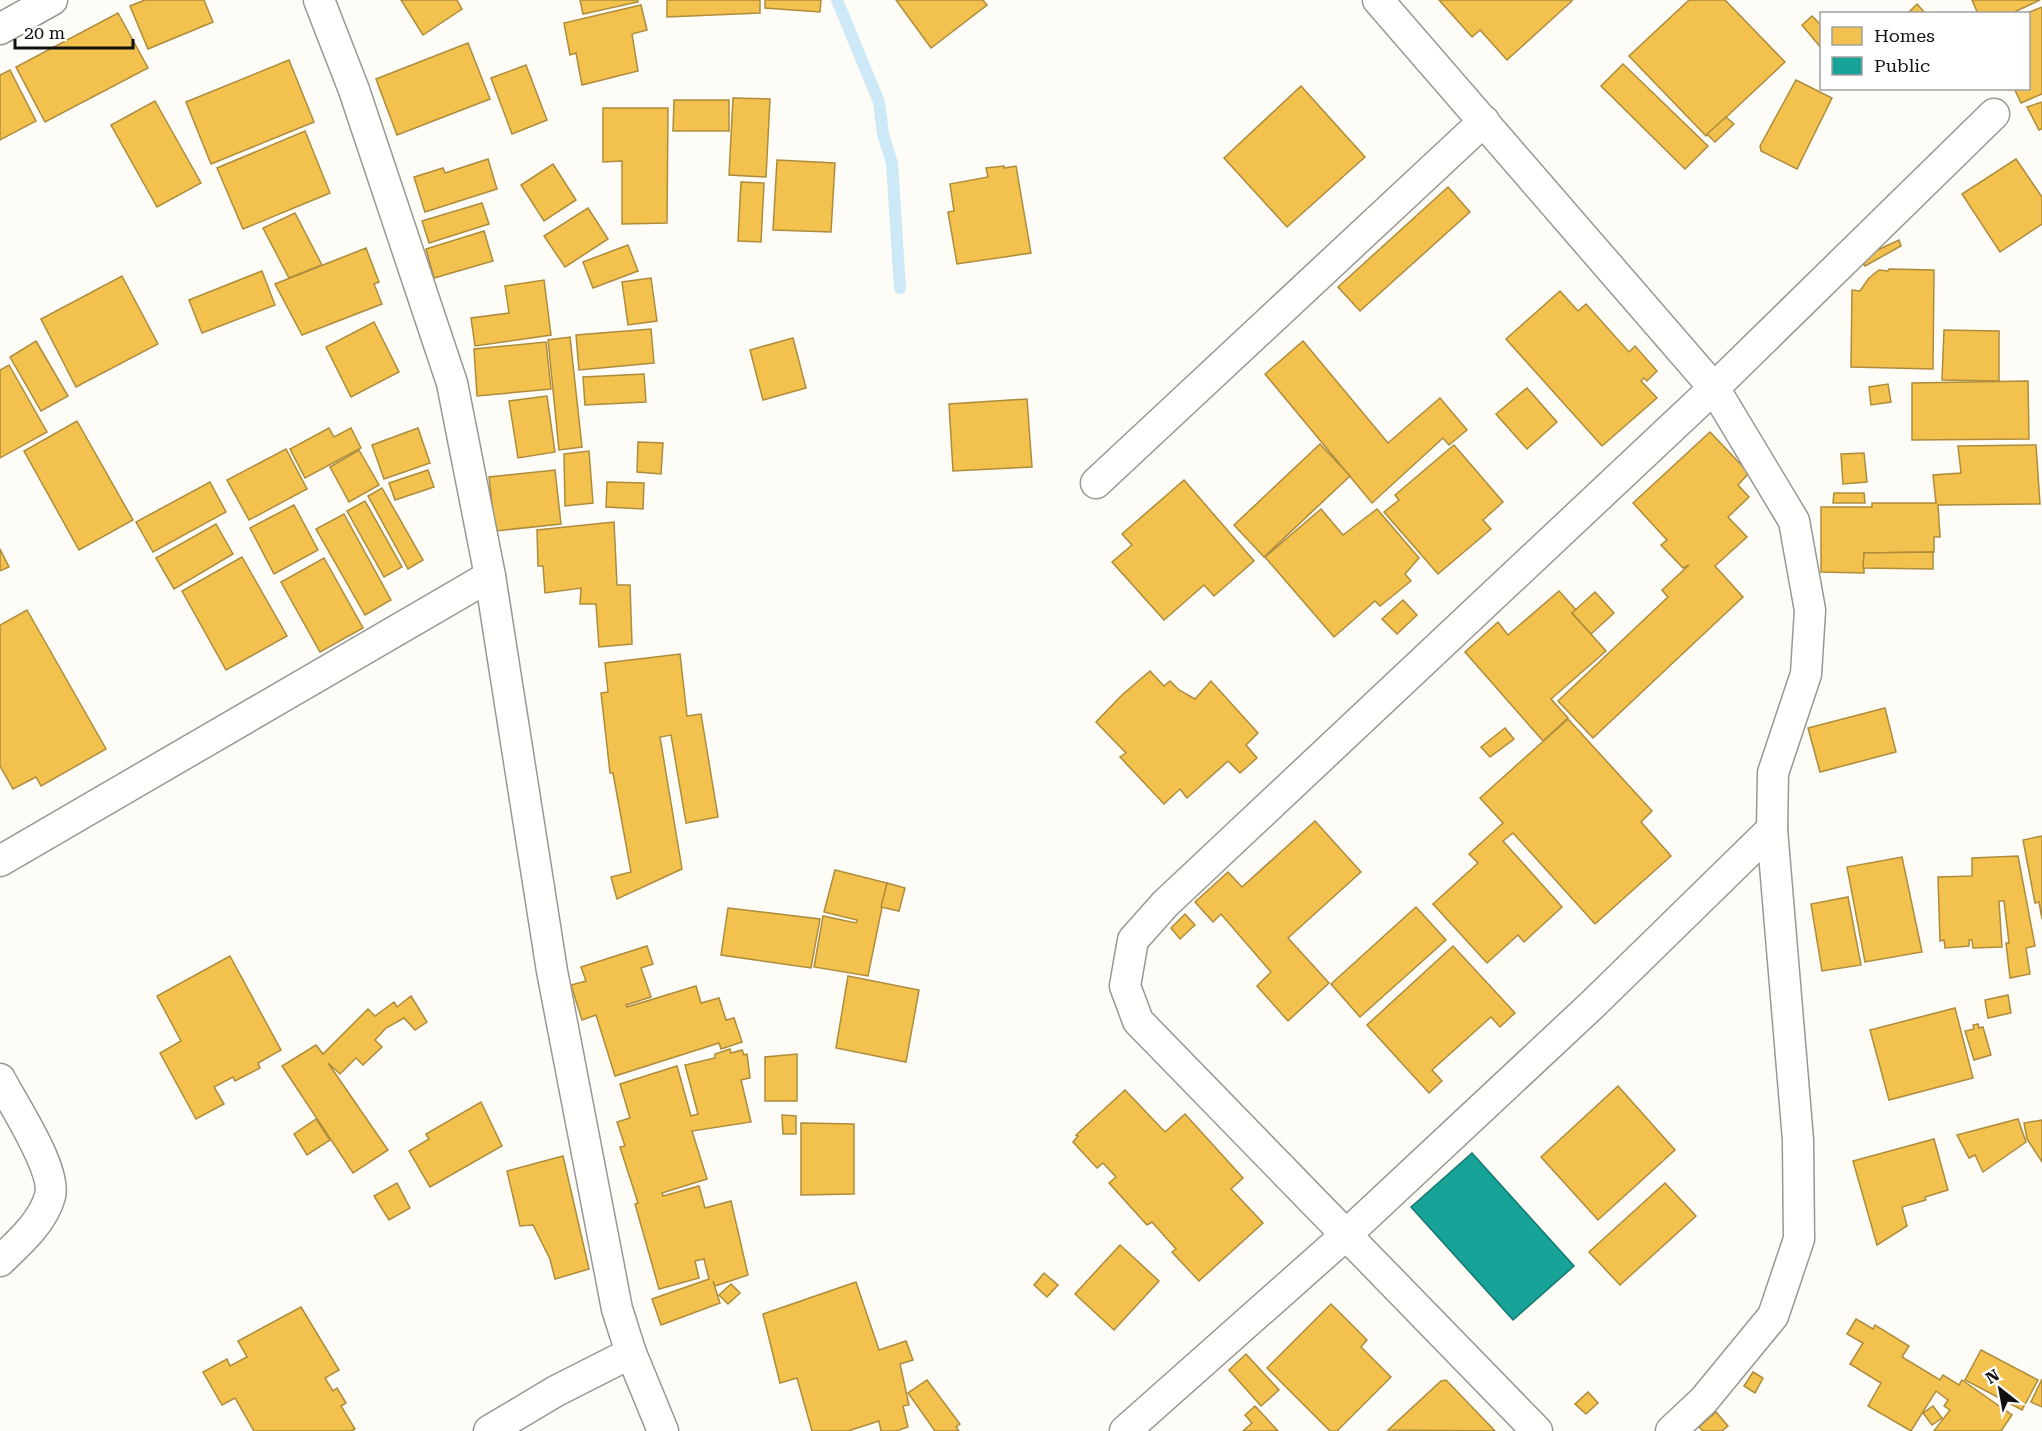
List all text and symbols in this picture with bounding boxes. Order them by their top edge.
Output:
scale bar [15,12,134,50]
legend [1820,12,2030,90]
text: 20 m [24,22,65,43]
text: Homes [1874,25,1935,46]
text: Public [1874,55,1930,76]
north arrow [1970,1359,2030,1419]
text: N [1982,1365,2003,1388]

